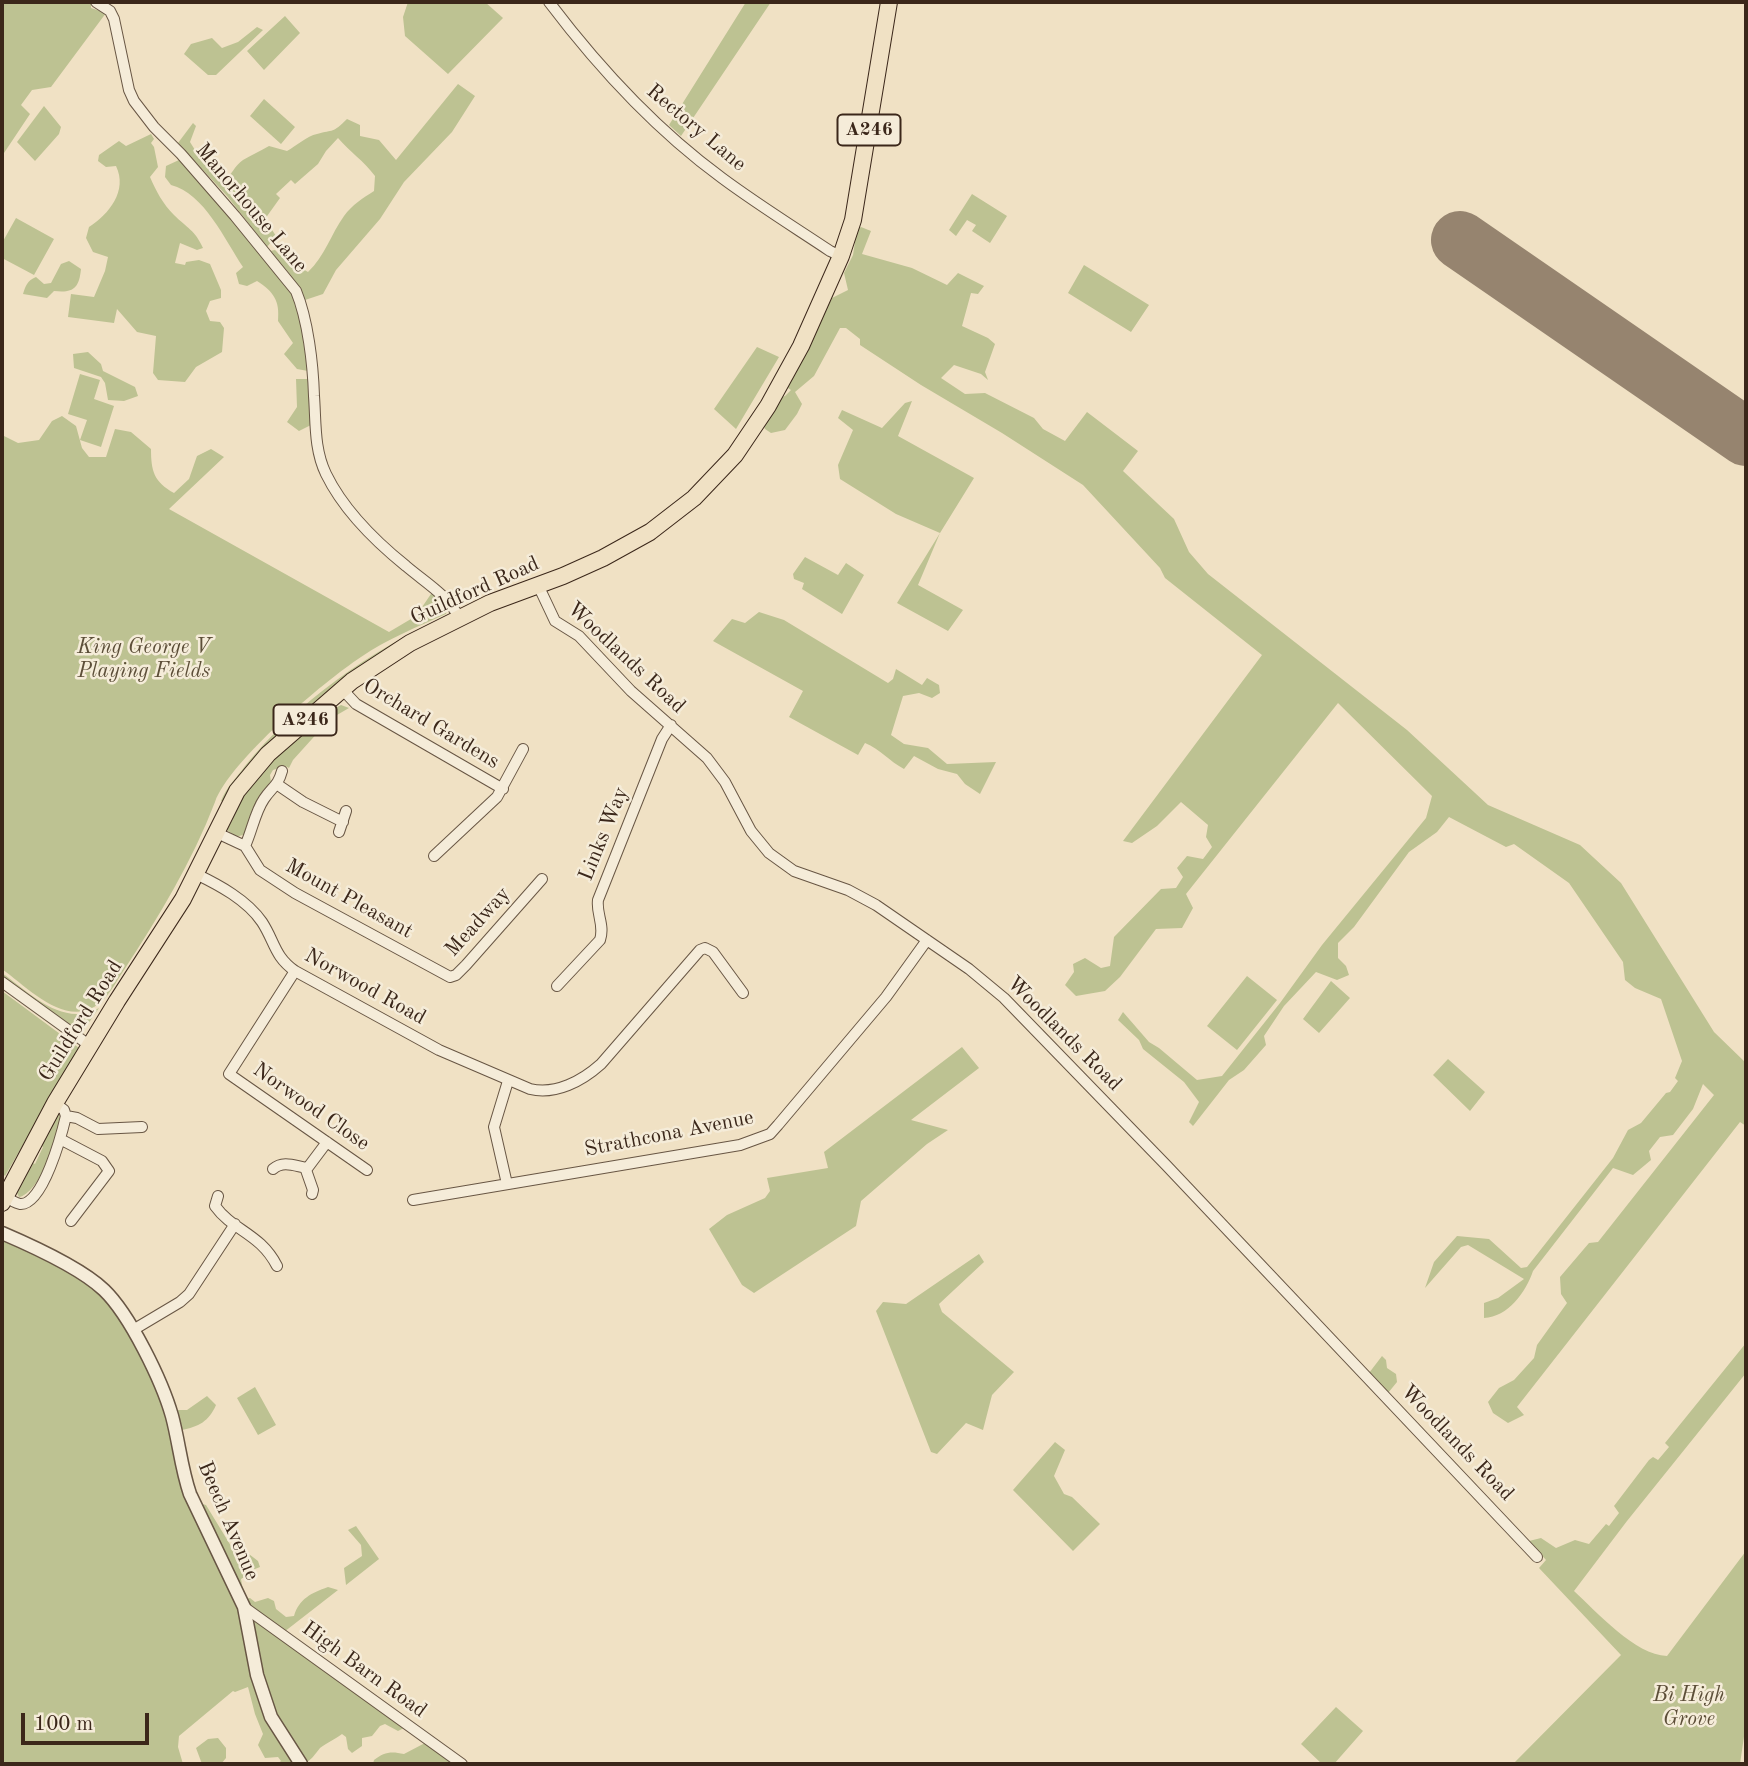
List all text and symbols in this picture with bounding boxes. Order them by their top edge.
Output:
street label: Rectory Lane [641,79,751,177]
road number: A246 [838,114,900,146]
street label: Manorhouse Lane [189,138,313,278]
street label: Guildford Road [407,551,543,631]
street label: Woodlands Road [562,597,690,719]
park label: King George V Playing Fields [77,634,211,684]
street label: Orchard Gardens [358,673,504,775]
road number: A246 [274,705,336,736]
street label: Links Way [574,783,634,885]
street label: Mount Pleasant [281,854,417,944]
street label: Meadway [440,882,516,962]
street label: Norwood Road [300,943,430,1031]
street label: Guildford Road [34,956,128,1086]
street label: Woodlands Road [1001,971,1127,1097]
street label: Norwood Close [248,1057,374,1157]
street label: Strathcona Avenue [582,1105,756,1163]
street label: Woodlands Road [1395,1379,1519,1507]
street label: Beech Avenue [192,1458,264,1584]
street label: High Barn Road [297,1616,431,1724]
park label: Bi High Grove [1653,1682,1725,1732]
scale bar [24,1700,152,1744]
text: 100 m [34,1714,93,1735]

